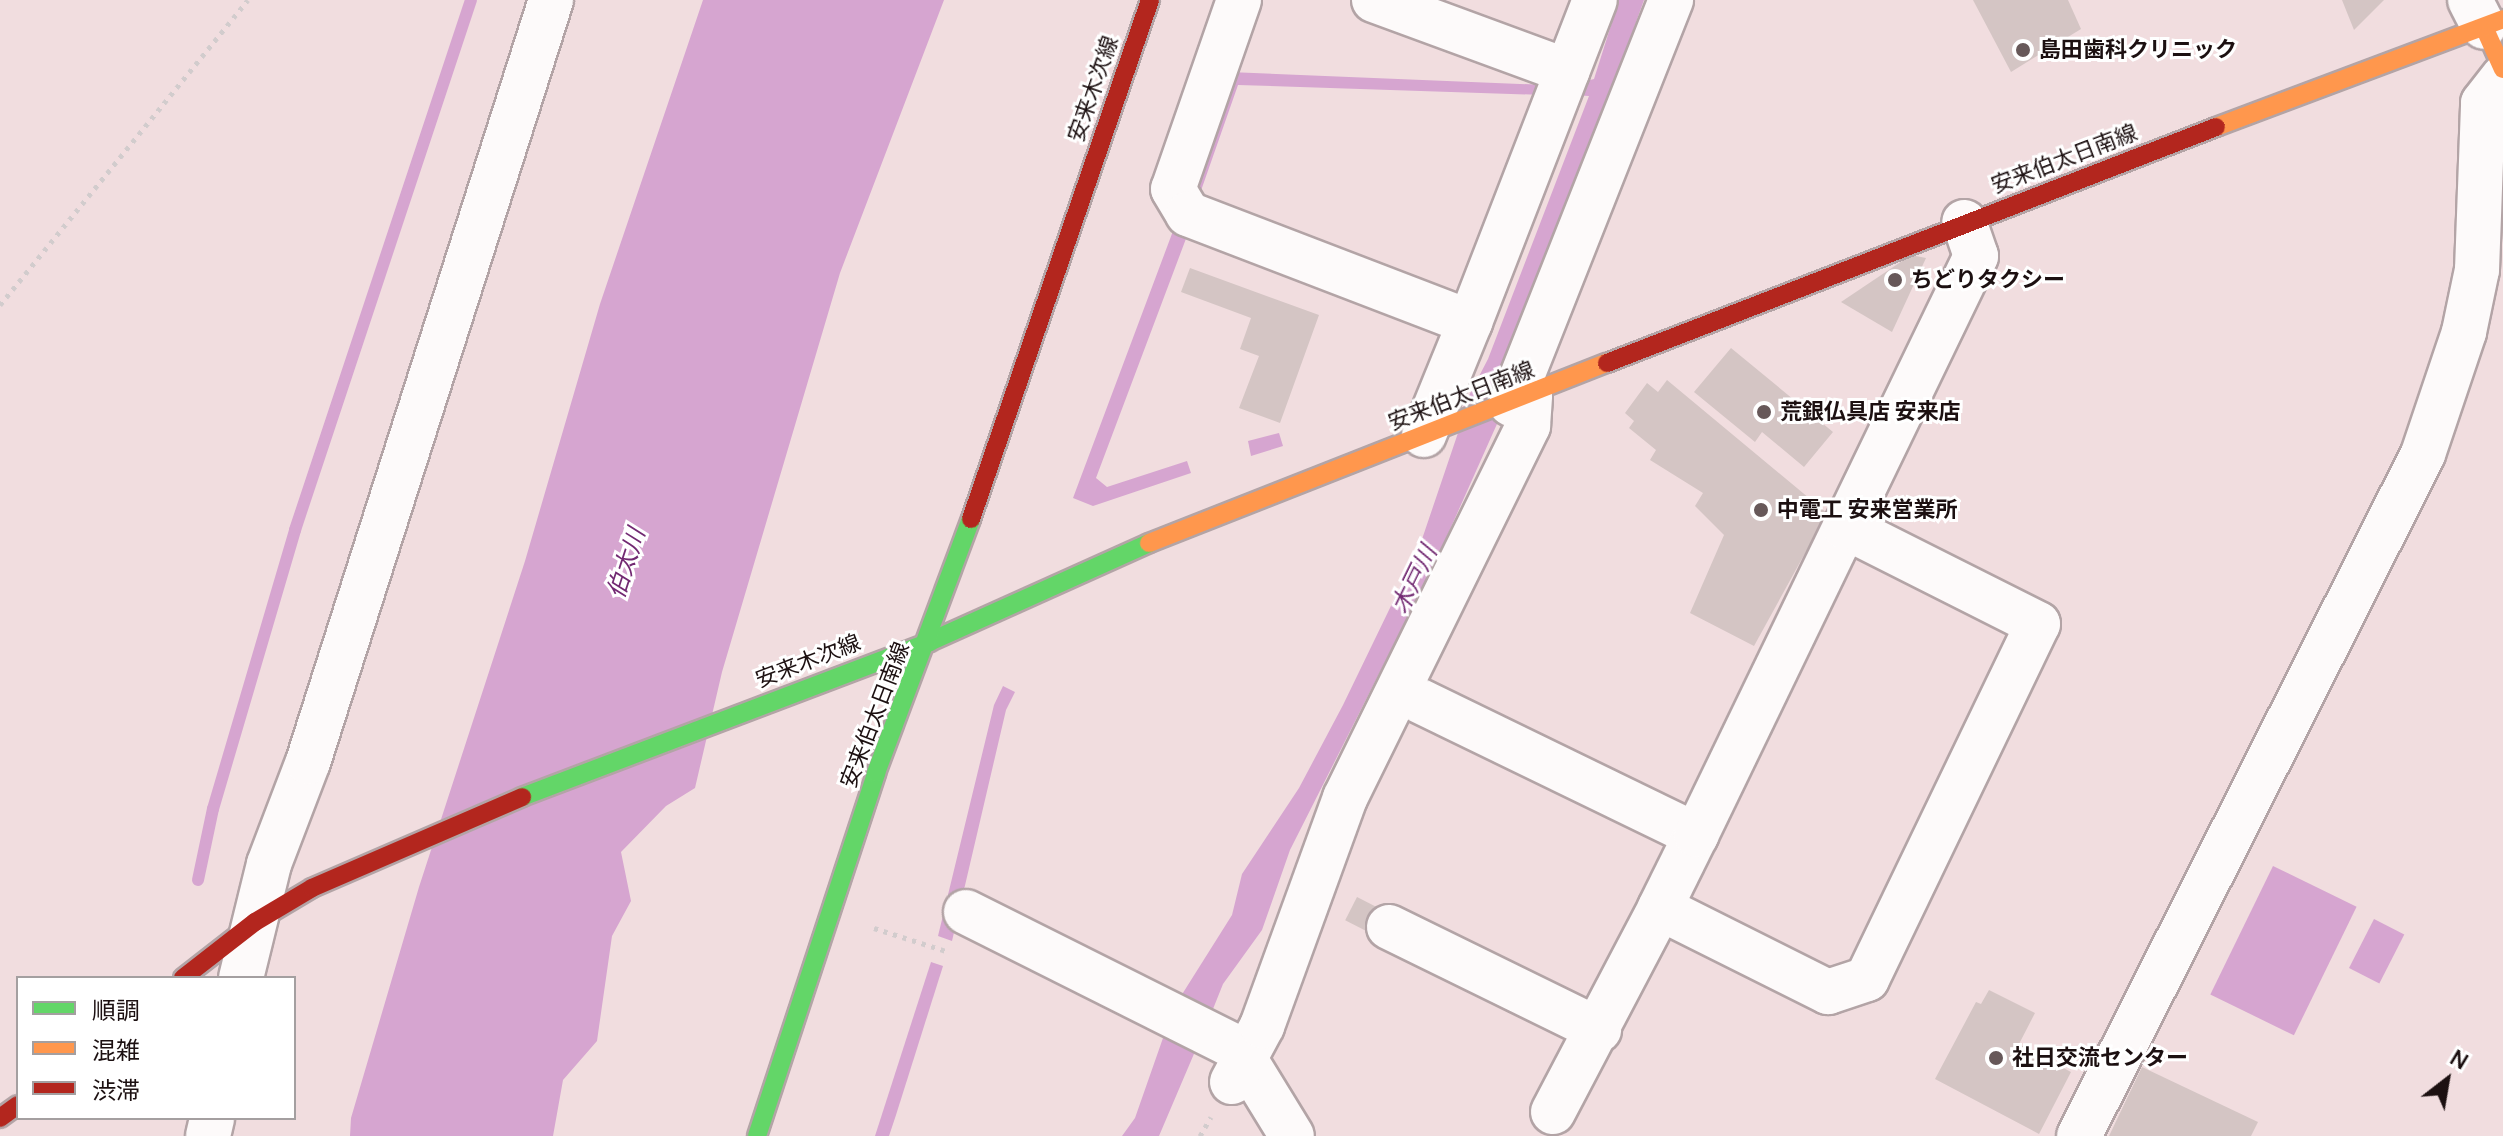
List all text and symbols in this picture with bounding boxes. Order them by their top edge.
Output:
street label: 安来木次線 [1063,33,1123,145]
place label: 島田歯科クリニック [2039,37,2237,63]
marker: 島田歯科クリニック [2014,41,2032,59]
street label: 安来伯太日南線 [1987,119,2141,199]
place label: ちどりタクシー [1911,267,2065,293]
marker: ちどりタクシー [1886,271,1904,289]
street label: 安来伯太日南線 [1384,356,1538,436]
place label: 荒銀仏具店 安来店 [1780,399,1960,425]
marker: 荒銀仏具店 安来店 [1755,403,1773,421]
place label: 中電工 安来営業所 [1777,497,1957,523]
marker: 中電工 安来営業所 [1752,501,1770,519]
water label: 伯太川 [600,524,650,602]
water label: 木戸川 [1384,540,1442,618]
street label: 安来木次線 [752,629,864,693]
street label: 安来伯太日南線 [835,638,915,792]
legend [16,976,296,1120]
text: 順調 [92,993,140,1026]
text: 混雑 [92,1033,140,1066]
north arrow [2407,1040,2487,1120]
text: N [2445,1042,2474,1076]
place label: 社日交流センター [2012,1045,2188,1071]
marker: 社日交流センター [1987,1049,2005,1067]
text: 渋滞 [92,1073,140,1106]

